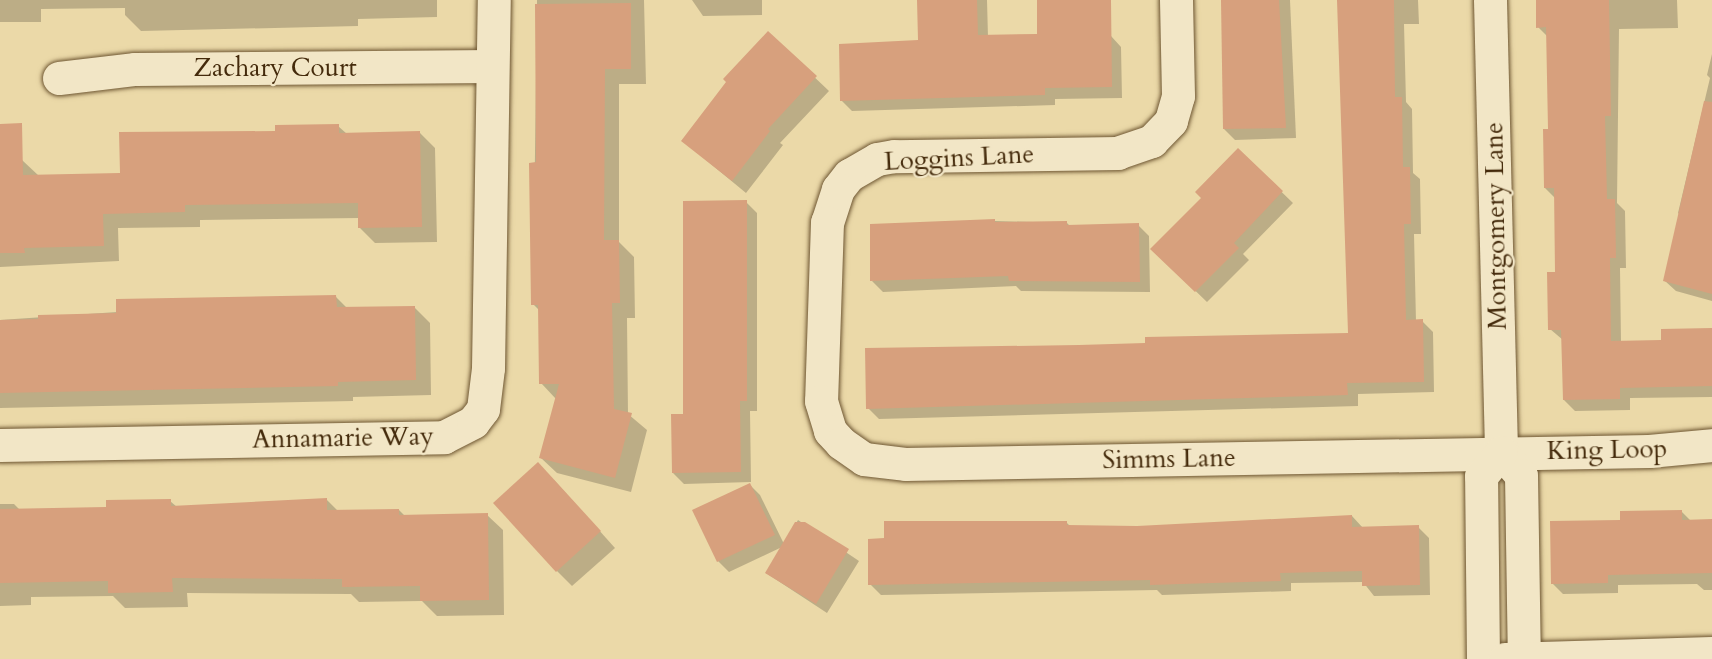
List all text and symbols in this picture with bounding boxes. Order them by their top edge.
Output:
street label: Zachary Court [193,52,357,84]
street label: Montgomery Lane [1479,122,1513,330]
street label: Loggins Lane [883,138,1035,178]
street label: Annamarie Way [252,421,434,455]
street label: King Loop [1546,433,1668,467]
street label: Simms Lane [1102,442,1236,476]

